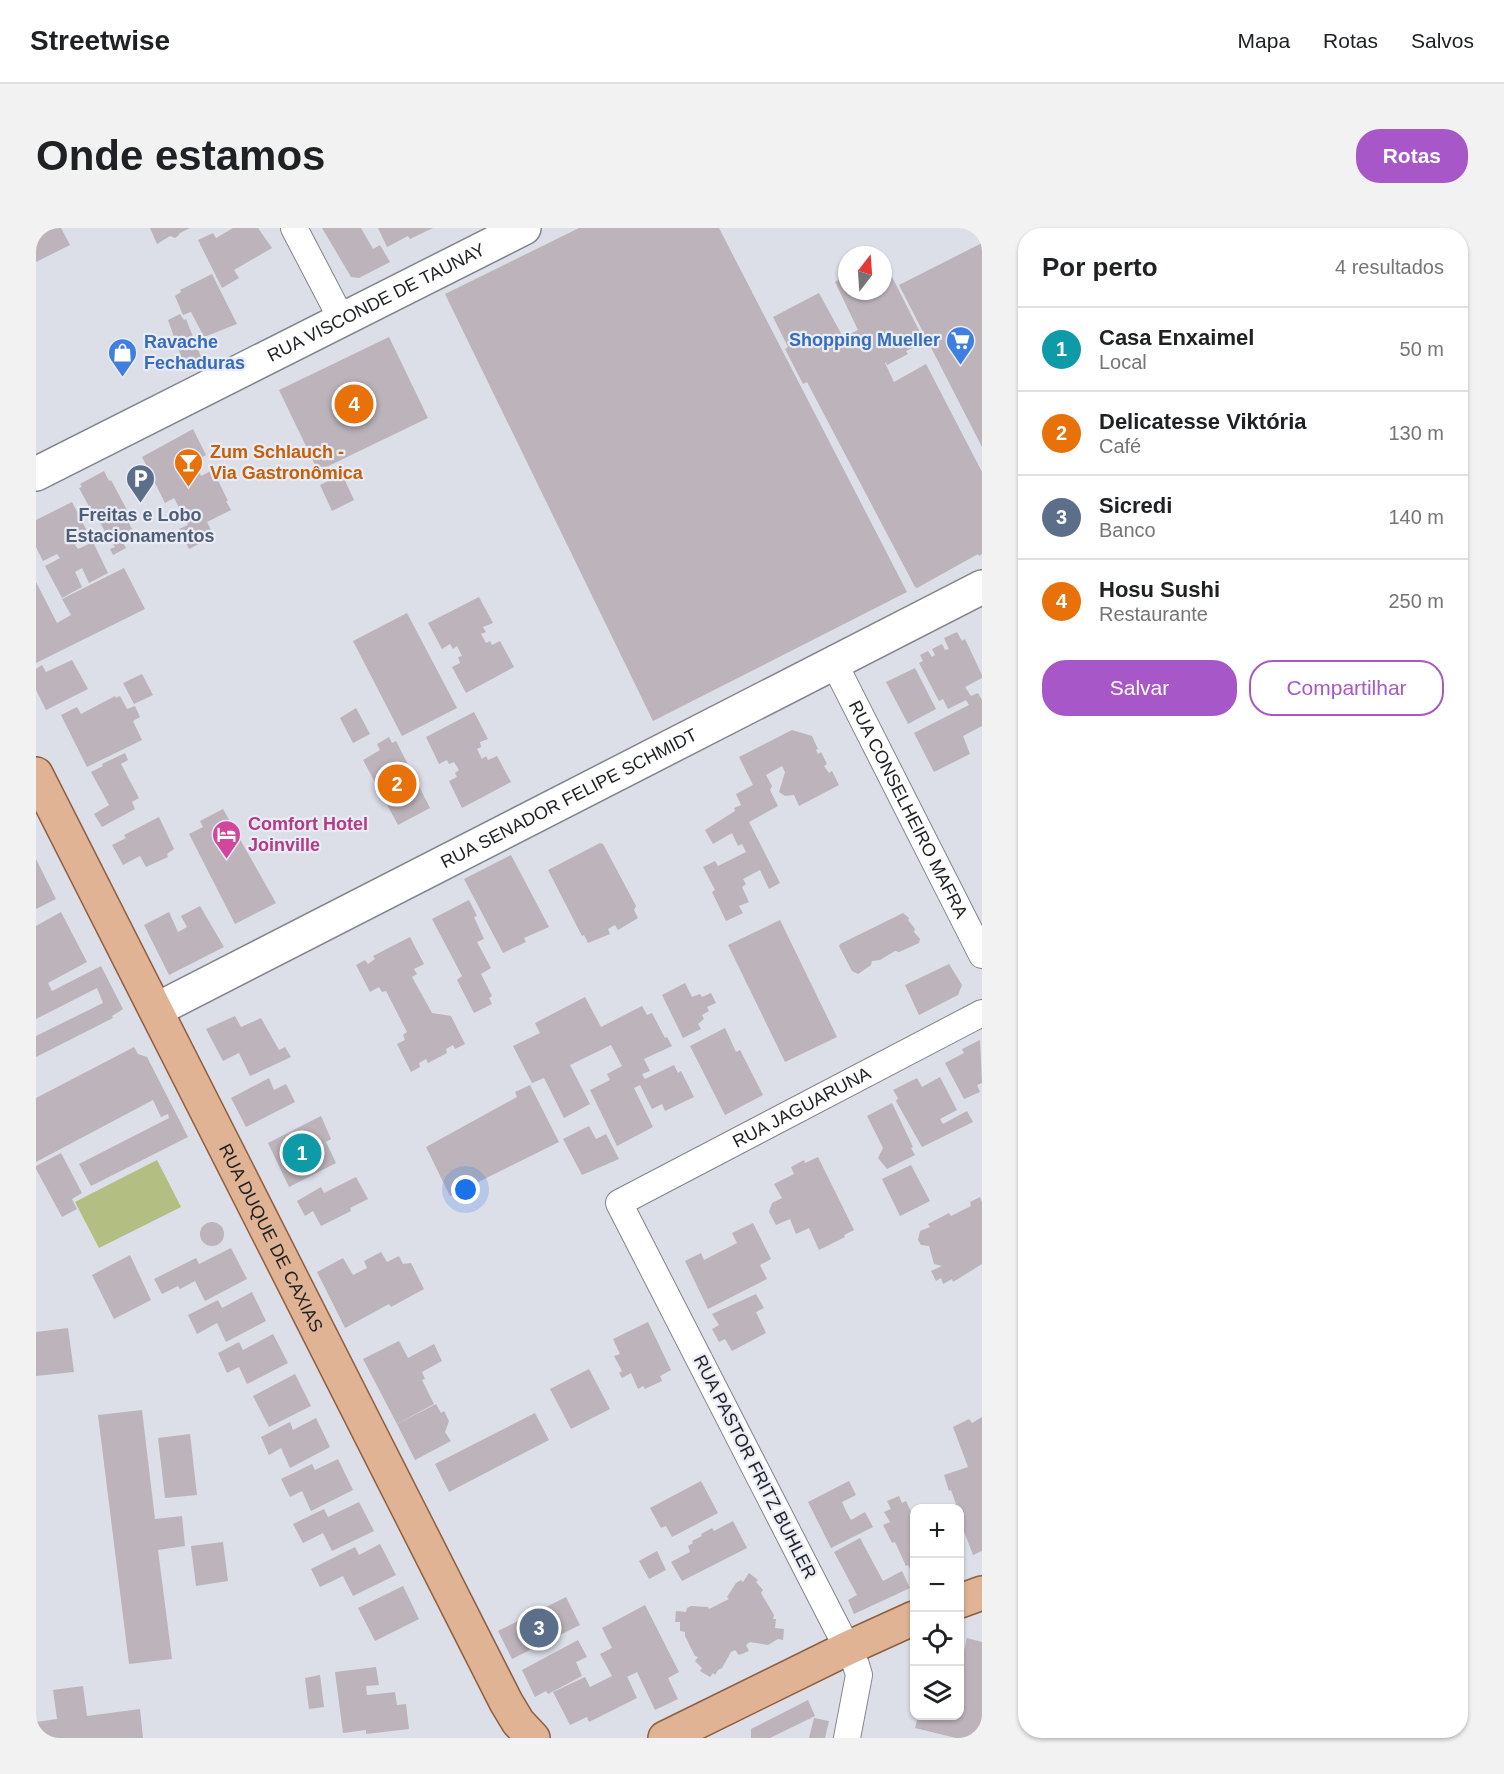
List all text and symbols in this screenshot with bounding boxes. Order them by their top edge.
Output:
text: Streetwise [30,25,170,56]
text: Mapa [1238,29,1290,52]
text: Rotas [1323,29,1378,52]
text: Salvos [1411,29,1474,52]
button: Rotas [1356,129,1468,183]
text: Onde estamos [36,132,325,179]
street label: RUA VISCONDE DE TAUNAY [264,239,488,366]
north arrow [838,246,892,300]
text: Por perto [1042,252,1158,282]
text: 4 resultados [1335,256,1444,278]
supermarket icon: Shopping Mueller [945,324,977,366]
text: Casa Enxaimel [1099,325,1254,350]
place label: Shopping Mueller [789,330,940,350]
place label: Ravache Fechaduras [144,332,245,373]
shop icon: Ravache Fechaduras [107,336,139,378]
text: 1 [1056,338,1067,360]
text: 50 m [1400,338,1444,360]
text: Local [1099,351,1147,373]
pin: 4 [334,382,374,426]
text: Delicatesse Viktória [1099,409,1307,434]
text: 2 [1056,422,1067,444]
text: 130 m [1388,422,1444,444]
text: Café [1099,435,1141,457]
place label: Zum Schlauch - Via Gastronômica [210,442,364,483]
bar icon: Zum Schlauch - Via Gastronômica [173,446,205,488]
parking icon: Freitas e Lobo Estacionamentos [124,462,156,504]
text: Sicredi [1099,493,1172,518]
place label: Freitas e Lobo Estacionamentos [65,505,215,546]
text: 3 [1056,506,1067,528]
text: 140 m [1388,506,1444,528]
text: Banco [1099,519,1156,541]
text: Hosu Sushi [1099,577,1220,602]
text: 4 [1056,590,1067,612]
text: 250 m [1388,590,1444,612]
text: Restaurante [1099,603,1208,625]
button: Salvar [1042,660,1237,716]
button: Compartilhar [1249,660,1444,716]
street label: RUA CONSELHEIRO MAFRA [845,697,972,921]
street label: RUA SENADOR FELIPE SCHMIDT [437,725,700,872]
pin: 2 [378,762,416,806]
place label: Comfort Hotel Joinville [248,814,368,855]
hotel icon: Comfort Hotel Joinville [211,818,243,860]
street label: RUA JAGUARUNA [729,1063,874,1152]
pin: 1 [282,1130,322,1176]
street label: RUA DUQUE DE CAXIAS [215,1141,327,1335]
your location [451,1175,480,1204]
street label: RUA PASTOR FRITZ BUHLER [690,1352,820,1582]
map controls [910,1504,964,1720]
button: + [910,1504,964,1558]
button: − [910,1558,964,1612]
pin: 3 [520,1606,558,1650]
button: locate [910,1612,964,1666]
button: layers [910,1666,964,1720]

